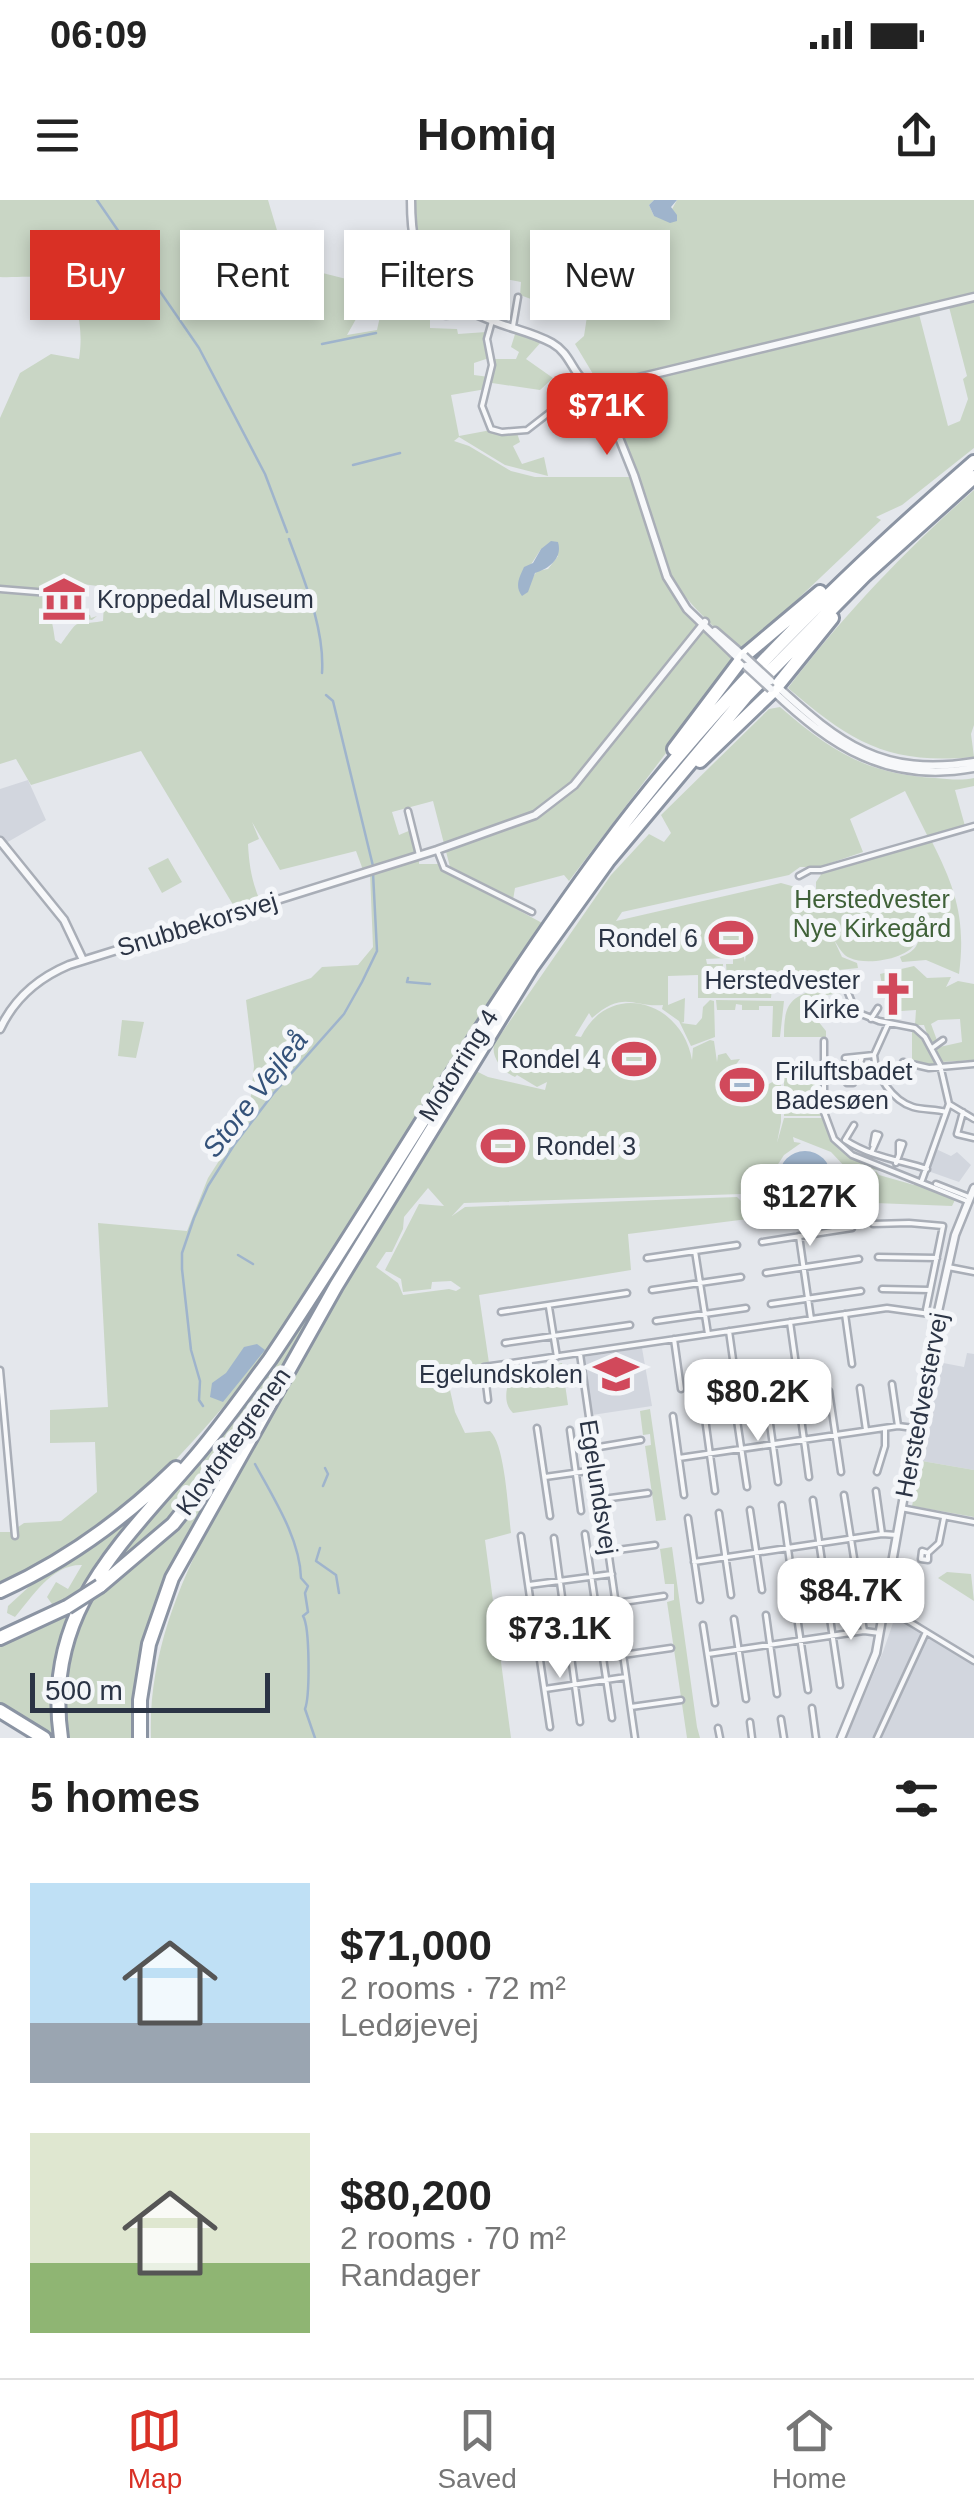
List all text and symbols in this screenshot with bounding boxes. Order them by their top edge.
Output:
text: 06:09 [50,14,147,56]
icon: menu [30,108,85,163]
icon: share [889,108,944,163]
text: Homiq [417,109,557,160]
chip: Buy [30,230,160,320]
chip: Rent [180,230,324,320]
chip: Filters [344,230,510,320]
chip: New [530,230,670,320]
pin: $71K [548,373,666,458]
text: $71K [569,387,645,423]
museum icon: Kroppedal Museum [40,575,88,623]
place label: Kroppedal Museum [97,585,314,613]
park label: Herstedvester Nye Kirkegård [793,885,951,942]
street label: Snubbekorsvej [114,886,280,962]
sports icon: Rondel 6 [707,914,755,962]
place label: Rondel 6 [598,924,698,952]
place label: Herstedvester Kirke [704,966,860,1023]
church icon: Herstedvester Kirke [869,970,917,1018]
street label: Motorring 4 [413,1004,503,1126]
water label: Store Vejleå [196,1025,314,1163]
sports icon: Rondel 4 [610,1035,658,1083]
place label: Rondel 4 [501,1045,601,1073]
place label: Friluftsbadet Badesøen [775,1057,913,1114]
sports icon: Friluftsbadet Badesøen [718,1061,766,1109]
sports icon: Rondel 3 [479,1122,527,1170]
place label: Rondel 3 [536,1132,636,1160]
pin: $127K [740,1164,880,1249]
text: $127K [763,1178,857,1214]
street label: Herstedvestervej [889,1310,953,1500]
school or university icon: Egelundskolen [592,1350,640,1398]
pin: $80.2K [677,1359,839,1444]
place label: Egelundskolen [419,1360,583,1388]
street label: Klovtoftegrenen [170,1362,296,1520]
text: $80.2K [706,1373,810,1409]
street label: Egelundsvej [575,1418,623,1556]
pin: $84.7K [770,1558,932,1643]
text: $84.7K [799,1572,903,1608]
pin: $73.1K [479,1596,641,1681]
text: $73.1K [508,1610,612,1646]
scale bar [30,1668,270,1712]
text: 500 m [45,1675,123,1706]
icon: filters [889,1771,944,1826]
text: 5 homes [30,1774,200,1821]
text: $71,000 [340,1922,492,1969]
icon: home [110,1923,230,2043]
text: 2 rooms · 72 m² [340,1970,566,2006]
text: Ledøjevej [340,2007,479,2043]
text: $80,200 [340,2172,492,2219]
icon: home [110,2173,230,2293]
text: 2 rooms · 70 m² [340,2220,566,2256]
text: Randager [340,2257,481,2293]
tab: Map [127,2403,182,2495]
tab: Saved [437,2403,517,2495]
tab: Home [772,2403,846,2495]

